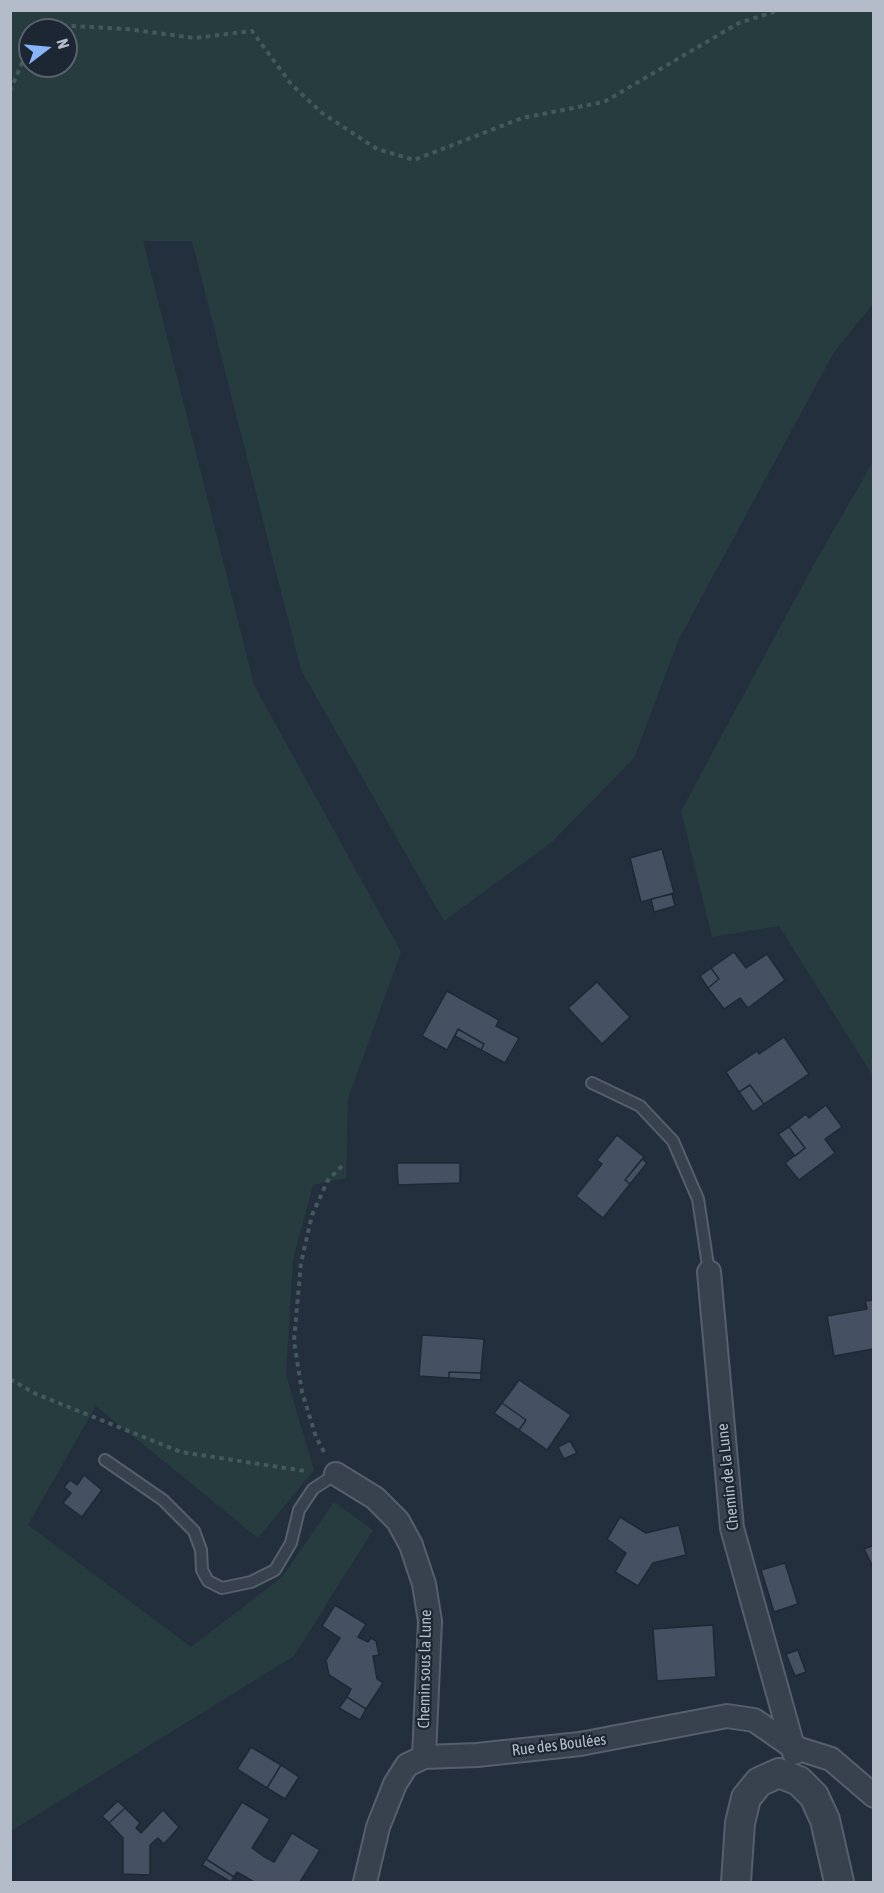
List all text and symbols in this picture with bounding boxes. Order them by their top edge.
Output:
north arrow [18,18,78,78]
text: N [53,37,73,51]
street label: Chemin de la Lune [713,1423,743,1531]
street label: Chemin sous la Lune [414,1609,436,1729]
street label: Rue des Boulées [511,1730,607,1760]

